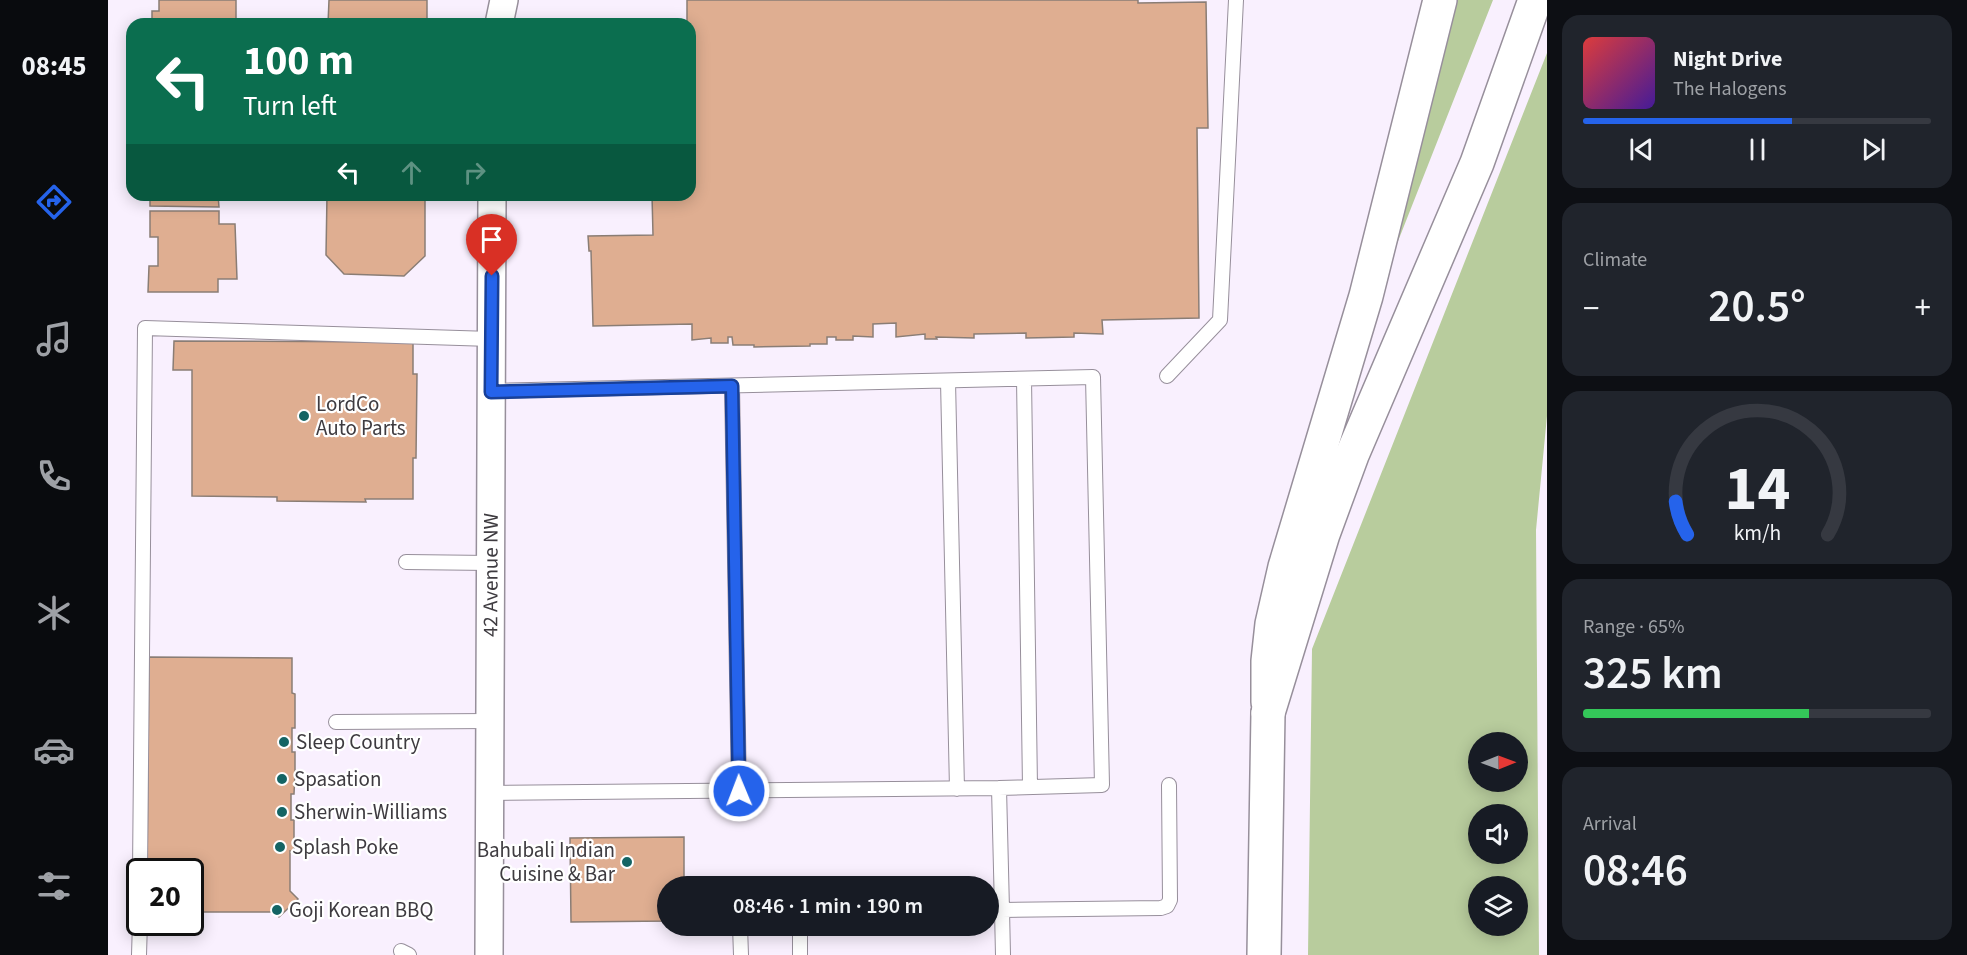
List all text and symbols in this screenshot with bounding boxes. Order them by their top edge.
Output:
text: 100 m [243,31,354,91]
icon: left [144,42,222,120]
text: Night Drive [1673,43,1782,75]
text: 08:45 [21,47,87,86]
text: The Halogens [1673,75,1787,103]
text: Turn left [243,87,337,126]
icon: previous [1625,133,1658,166]
icon: pause [1741,133,1774,166]
icon: next [1857,133,1890,166]
icon: left [332,156,365,189]
icon: ahead [395,156,428,189]
icon: right [458,156,491,189]
icon: directions [33,181,75,223]
pin [466,214,517,276]
icon: arrive [475,223,508,256]
text: Climate [1583,246,1647,274]
text: 20.5° [1708,275,1806,339]
text: − [1583,285,1599,332]
text: + [1915,285,1931,332]
icon: music [33,318,75,360]
place label: LordCo Auto Parts [316,389,406,443]
marker: LordCo Auto Parts [297,409,311,423]
text: 14 [1724,445,1790,534]
icon: phone [33,455,75,497]
street label: 42 Avenue NW [475,512,506,637]
text: km/h [1733,518,1781,549]
icon: climate [33,592,75,634]
text: Range · 65% [1583,613,1684,641]
text: 325 km [1583,642,1723,706]
place label: Sleep Country [296,727,420,757]
icon: car [33,729,75,771]
north arrow [1468,732,1528,792]
map controls [1468,732,1528,936]
marker: Sleep Country [277,735,291,749]
position arrow [707,759,771,823]
place label: Spasation [294,764,381,794]
marker: Spasation [275,772,289,786]
place label: Sherwin-Williams [294,797,447,827]
button: sound [1468,804,1528,864]
marker: Sherwin-Williams [275,805,289,819]
text: Arrival [1583,810,1637,838]
place label: Splash Poke [292,832,398,862]
place label: Bahubali Indian Cuisine & Bar [477,835,616,889]
text: 08:46 [1583,839,1688,903]
marker: Splash Poke [273,840,287,854]
marker: Bahubali Indian Cuisine & Bar [620,855,634,869]
speed limit sign: 20 [126,858,204,936]
icon: filters [33,865,75,907]
button: layers [1468,876,1528,936]
text: 08:46 · 1 min · 190 m [733,890,923,922]
place label: Goji Korean BBQ [289,895,433,925]
marker: Goji Korean BBQ [270,903,284,917]

